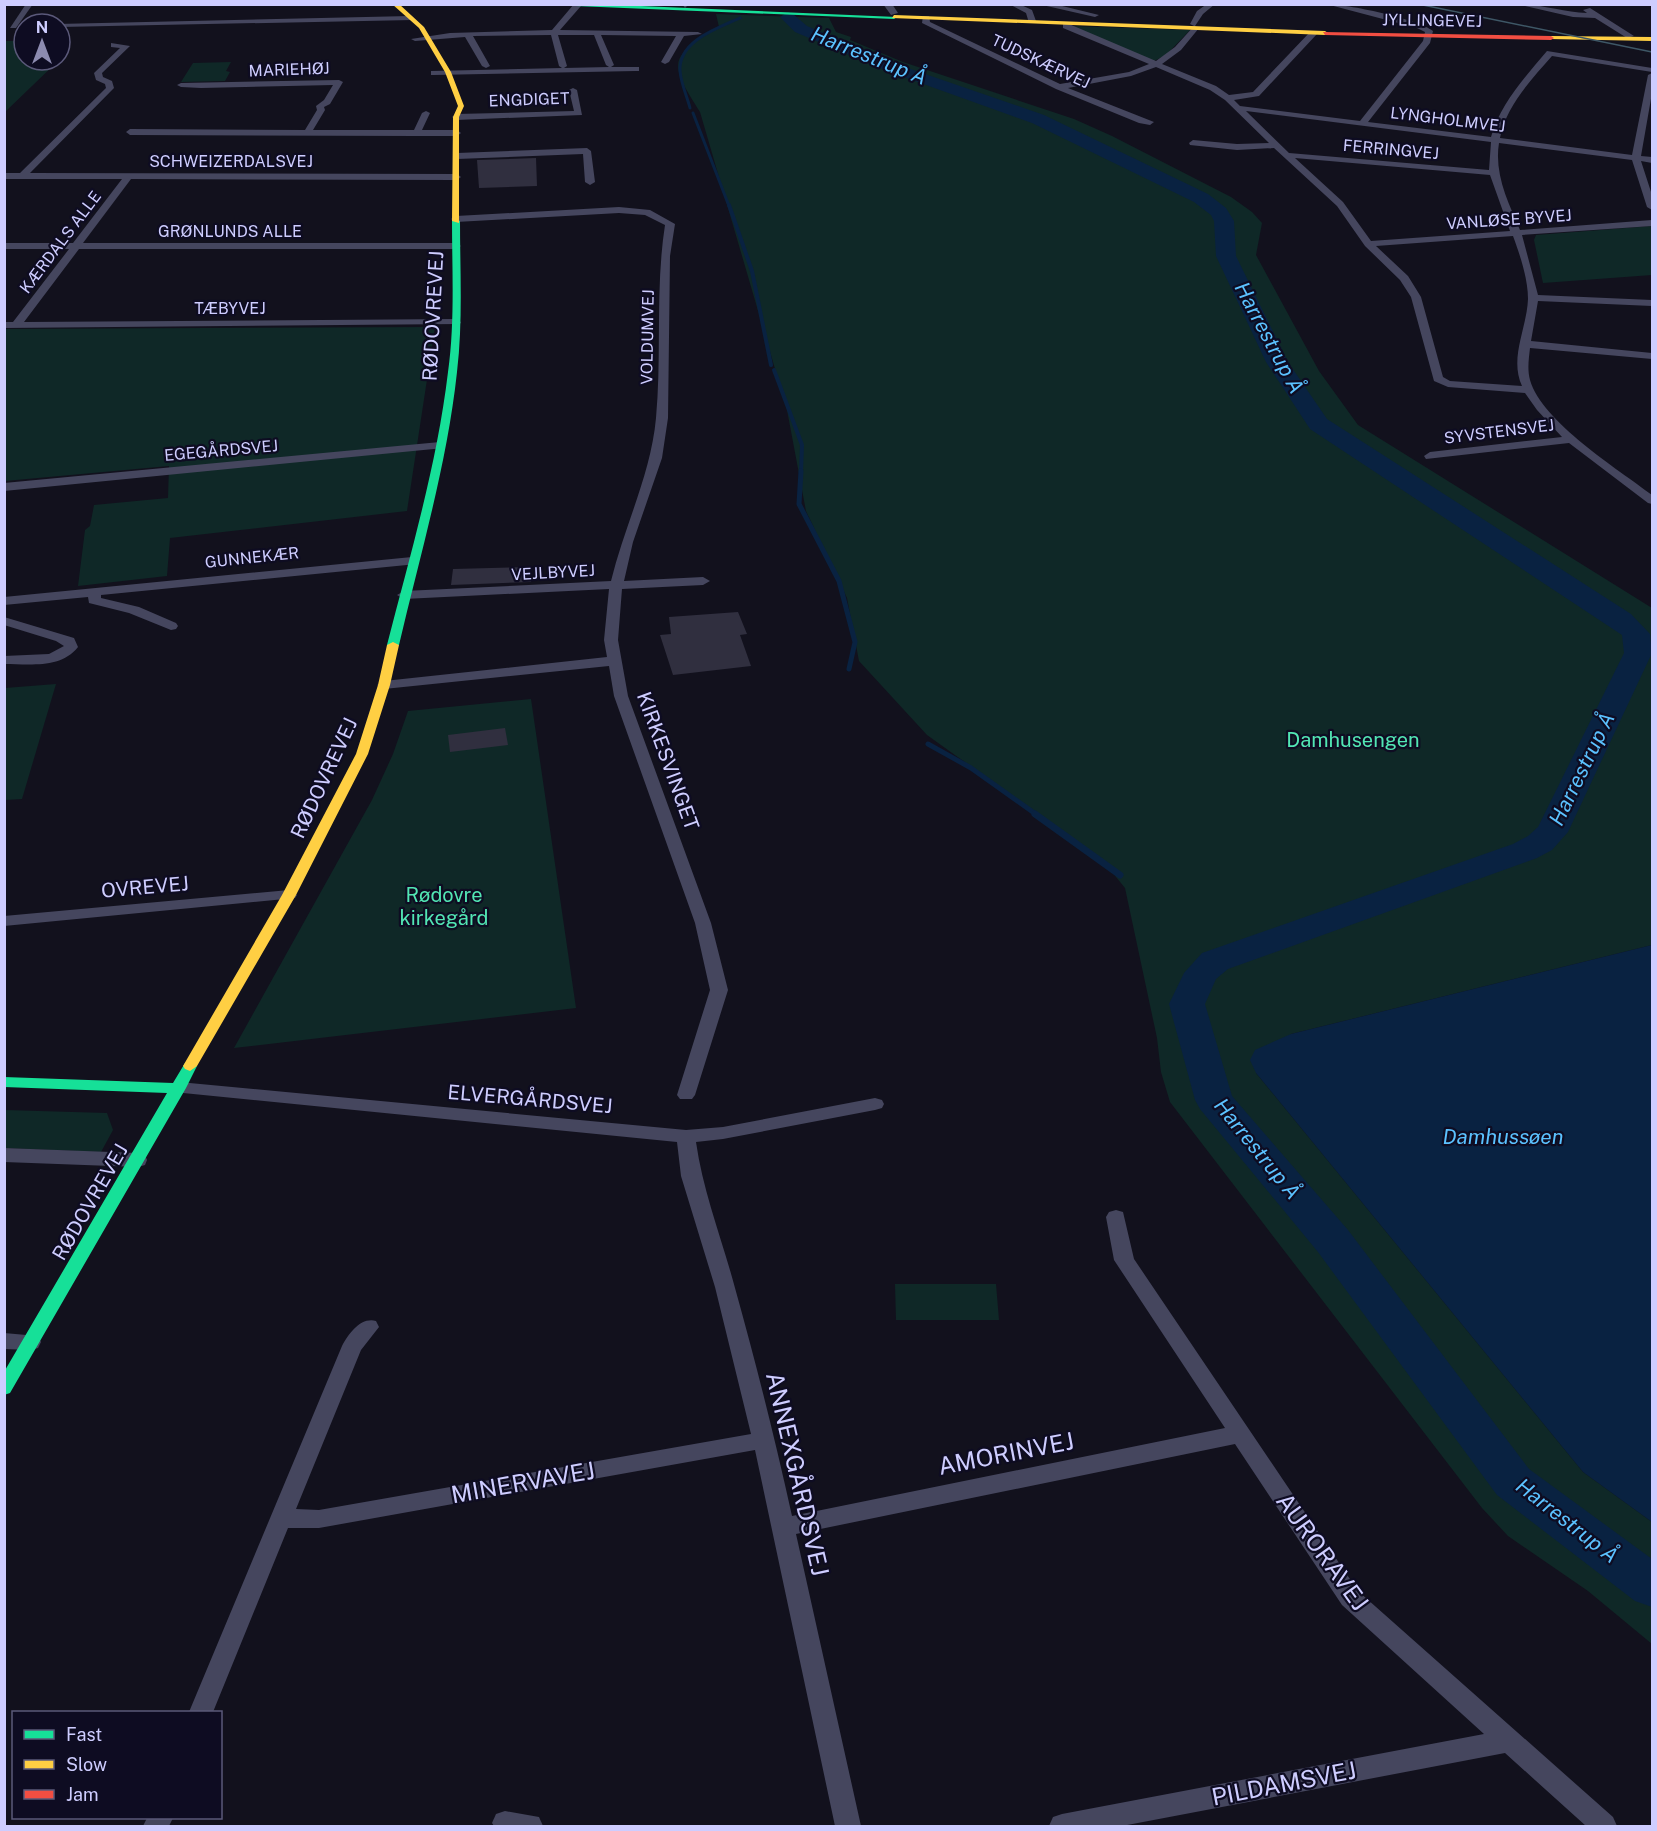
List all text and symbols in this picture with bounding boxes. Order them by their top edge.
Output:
street label: JYLLINGEVEJ [1382,10,1482,31]
north arrow [12,12,72,72]
text: N [36,18,48,37]
water label: Harrestrup Å [808,20,931,90]
street label: TUDSKÆRVEJ [988,30,1093,93]
street label: MARIEHØJ [248,59,330,80]
street label: ENGDIGET [488,89,570,110]
street label: LYNGHOLMVEJ [1389,103,1507,136]
street label: FERRINGVEJ [1342,136,1440,163]
street label: SCHWEIZERDALSVEJ [149,152,313,171]
street label: KÆRDALS ALLE [16,187,105,297]
street label: VANLØSE BYVEJ [1446,206,1572,233]
street label: GRØNLUNDS ALLE [158,222,302,241]
street label: RØDOVREVEJ [418,250,448,382]
water label: Harrestrup Å [1230,277,1310,398]
street label: VOLDUMVEJ [637,289,658,385]
street label: TÆBYVEJ [194,299,266,318]
street label: SYVSTENSVEJ [1443,415,1555,448]
street label: EGEGÅRDSVEJ [163,434,279,465]
street label: GUNNEKÆR [204,543,300,572]
street label: VEJLBYVEJ [511,561,595,584]
street label: KIRKESVINGET [632,689,704,834]
water label: Harrestrup Å [1543,708,1620,829]
street label: RØDOVREVEJ [286,714,362,842]
park label: Damhusengen [1286,728,1420,752]
street label: OVREVEJ [100,871,190,903]
park label: Rødovre kirkegård [400,883,488,930]
street label: ELVERGÅRDSVEJ [447,1078,614,1118]
water label: Harrestrup Å [1209,1092,1306,1204]
water label: Damhussøen [1443,1124,1563,1149]
street label: RØDOVREVEJ [47,1140,133,1264]
street label: ANNEXGÅRDSVEJ [761,1369,836,1579]
street label: AMORINVEJ [935,1426,1076,1480]
street label: MINERVAVEJ [449,1456,597,1508]
water label: Harrestrup Å [1511,1472,1624,1568]
street label: AURORAVEJ [1271,1487,1375,1615]
legend [12,1711,222,1819]
text: Fast [66,1724,102,1745]
text: Slow [66,1754,107,1775]
street label: PILDAMSVEJ [1209,1755,1358,1811]
text: Jam [66,1784,99,1805]

